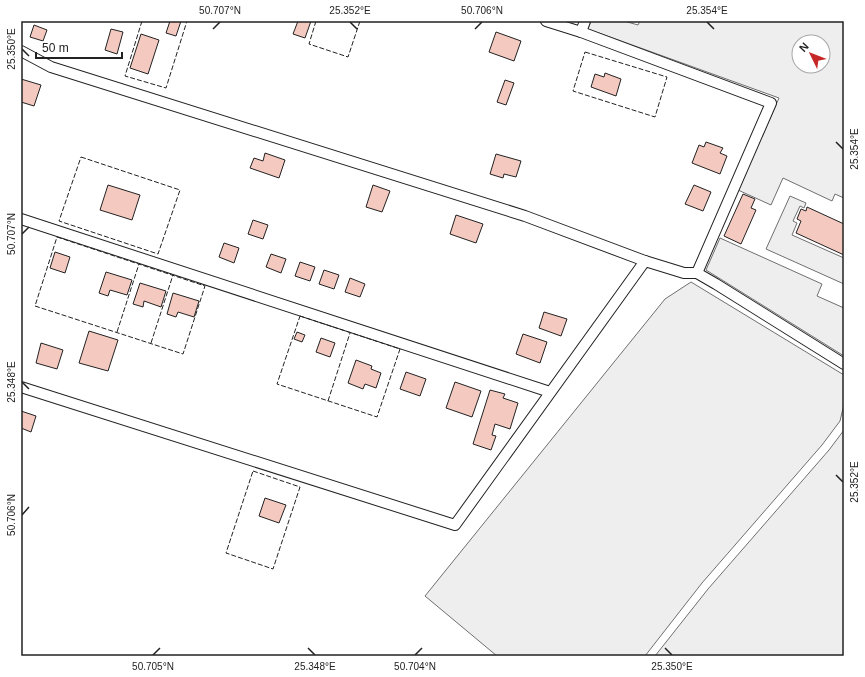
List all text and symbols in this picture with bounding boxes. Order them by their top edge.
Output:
text: 50.707°N [199,5,241,16]
text: 25.352°E [329,5,371,16]
text: 50.706°N [461,5,503,16]
text: 25.354°E [686,5,728,16]
text: 25.350°E [6,28,17,70]
scale bar [36,34,122,60]
north arrow [791,34,831,74]
text: N [797,40,811,54]
text: 50 m [42,41,69,55]
text: 25.354°E [849,128,860,170]
text: 50.707°N [6,213,17,255]
text: 25.348°E [6,361,17,403]
text: 25.352°E [849,461,860,503]
text: 50.706°N [6,494,17,536]
text: 50.705°N [132,661,174,672]
text: 25.348°E [294,661,336,672]
text: 50.704°N [394,661,436,672]
text: 25.350°E [651,661,693,672]

